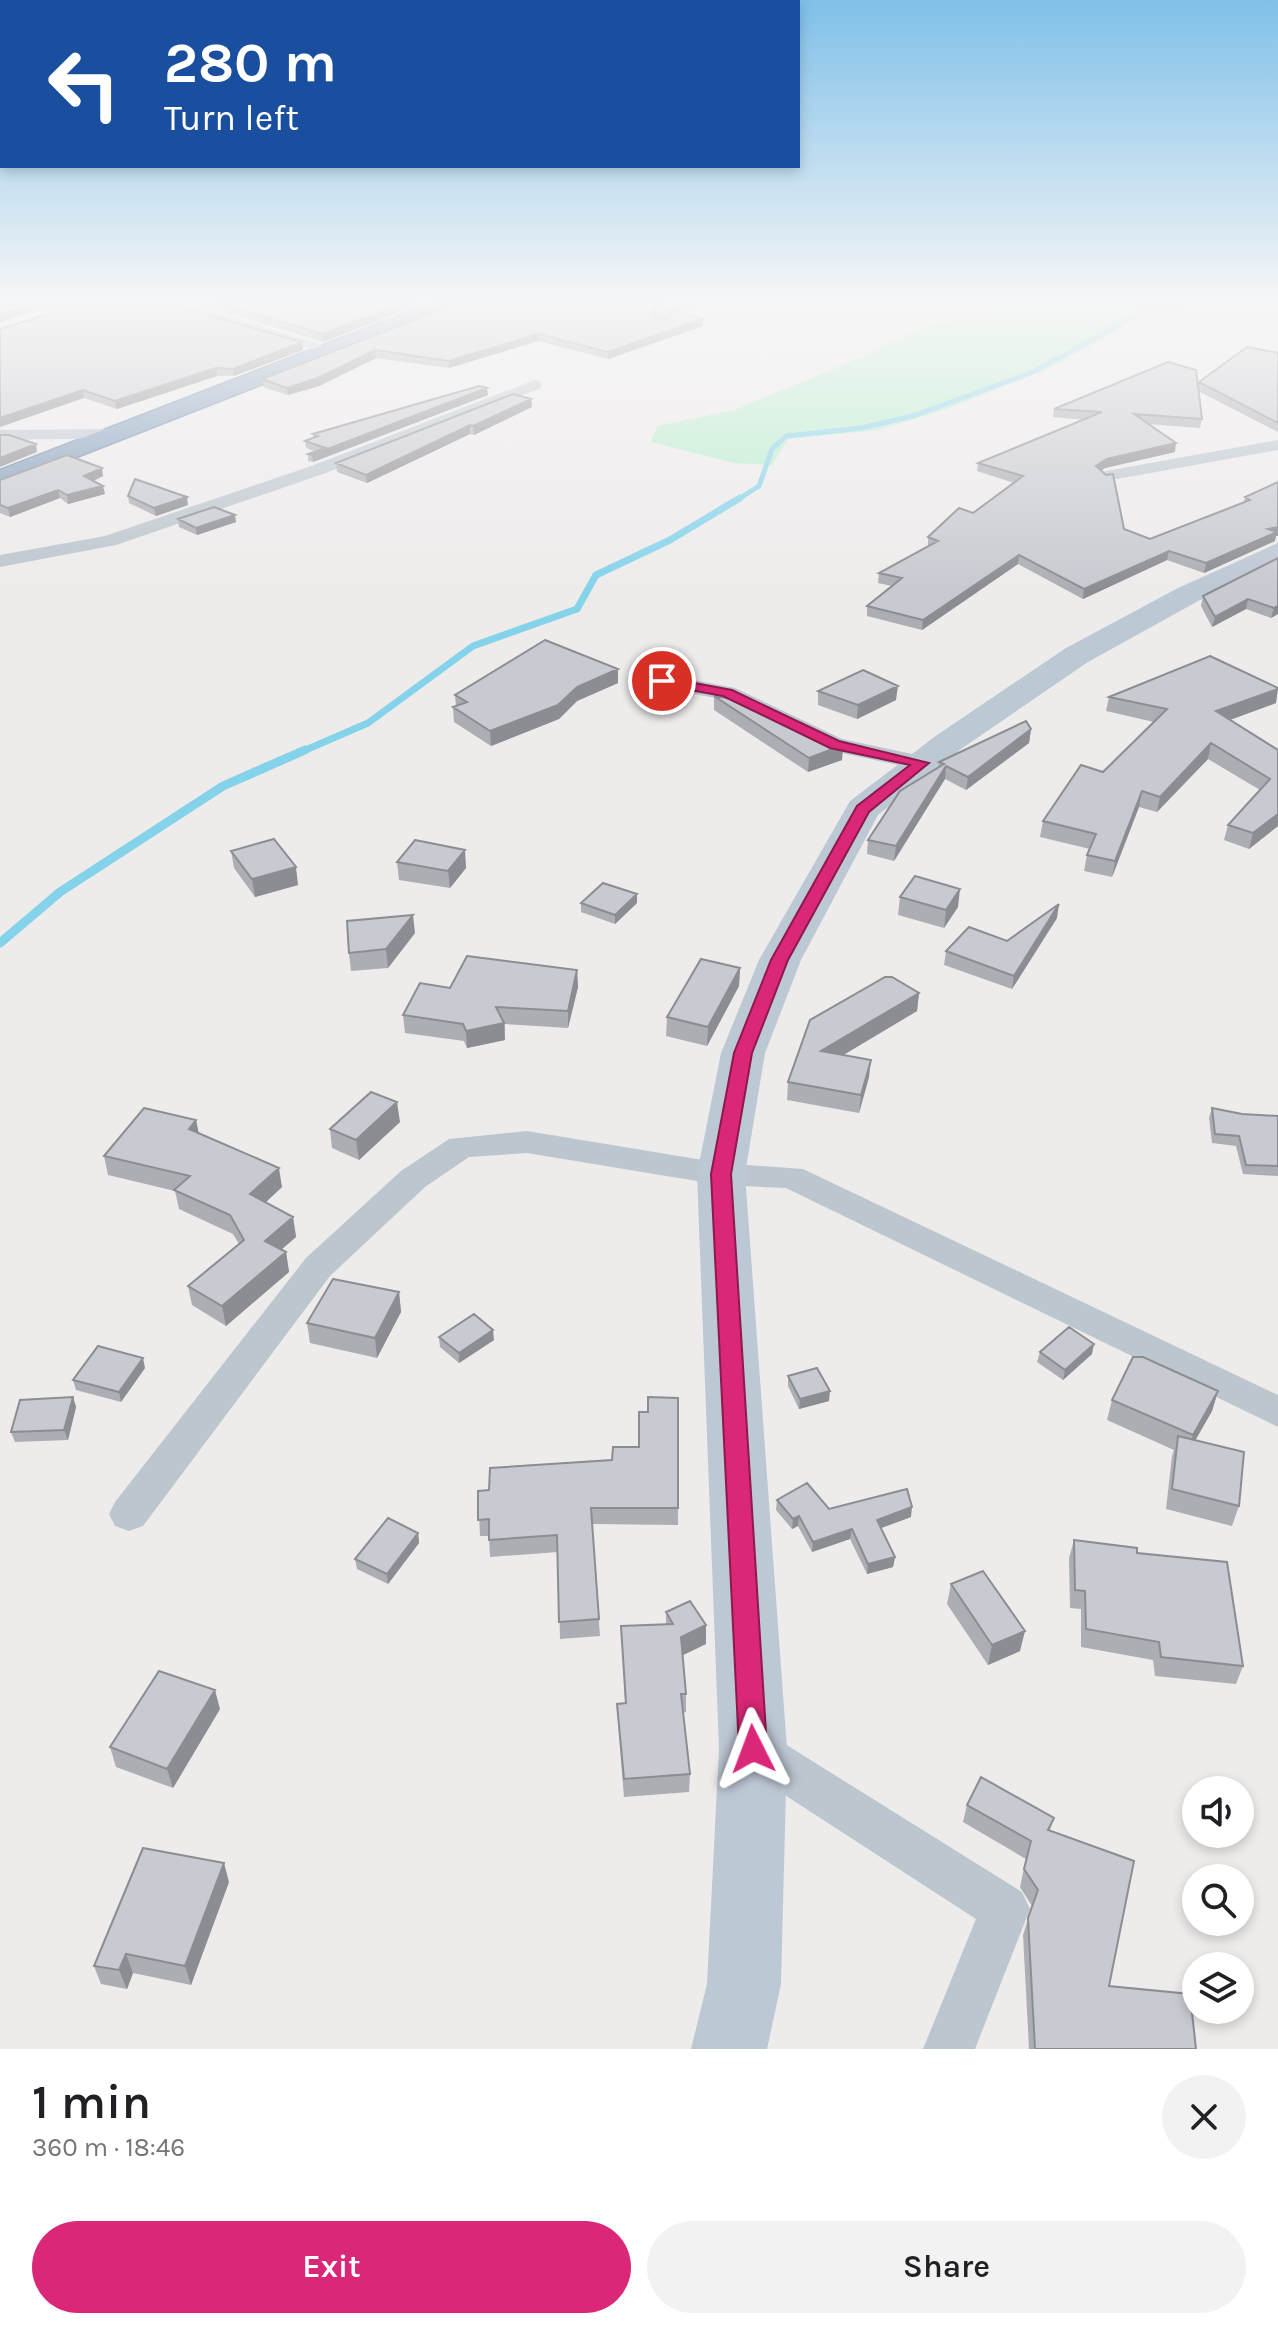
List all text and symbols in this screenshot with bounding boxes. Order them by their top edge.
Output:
text: 280 m [164,30,337,95]
icon: left [32,32,136,136]
text: Turn left [164,97,299,139]
pin [628,647,696,715]
icon: arrive [640,659,684,703]
position arrow [711,1707,795,1791]
map controls [1182,1776,1254,2024]
button: sound [1182,1776,1254,1848]
button: search [1182,1864,1254,1936]
button: layers [1182,1952,1254,2024]
text: 1 min [32,2074,151,2130]
button: close [1162,2075,1246,2159]
text: 360 m · 18:46 [32,2132,185,2163]
button: Exit [32,2221,631,2313]
button: Share [647,2221,1246,2313]

